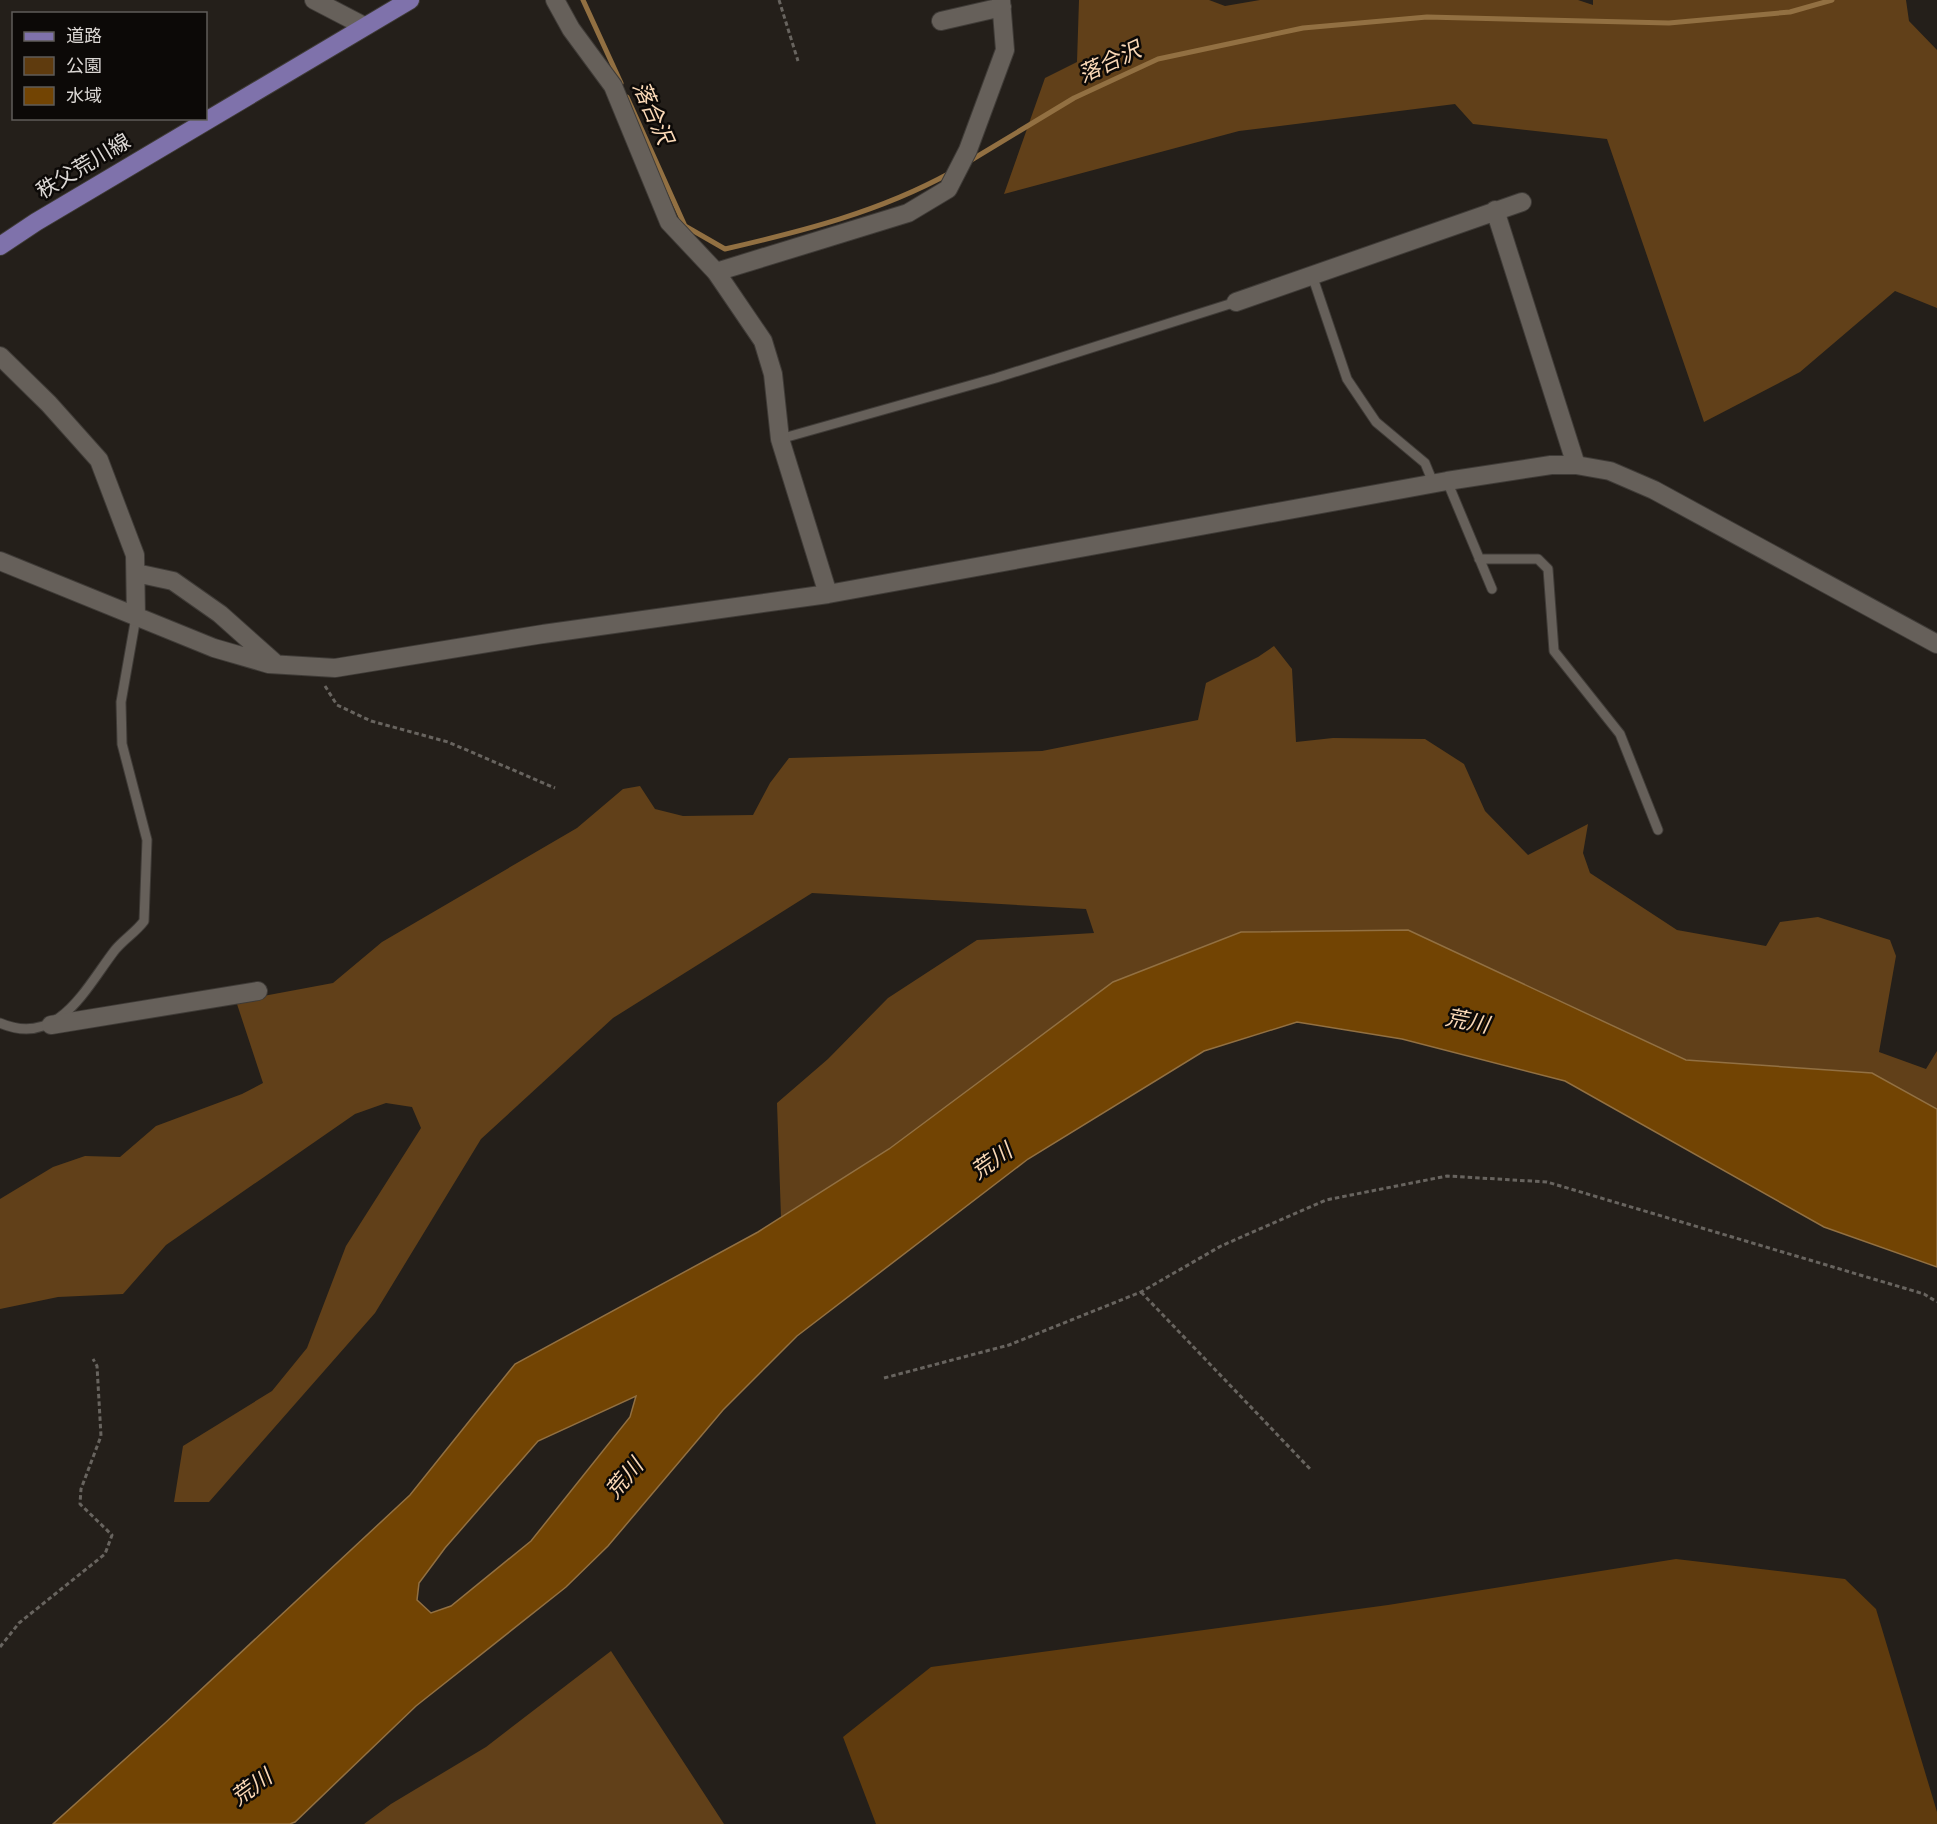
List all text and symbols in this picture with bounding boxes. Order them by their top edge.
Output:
legend [12,12,207,120]
text: 道路 [66,23,102,50]
water label: 落合沢 [1073,33,1150,92]
text: 公園 [66,53,102,80]
water label: 落合沢 [624,76,682,153]
text: 水域 [66,83,102,110]
street label: 秩父荒川線 [31,126,137,208]
water label: 荒川 [1442,1002,1494,1043]
water label: 荒川 [965,1135,1021,1188]
water label: 荒川 [598,1450,653,1506]
water label: 荒川 [224,1761,281,1814]

